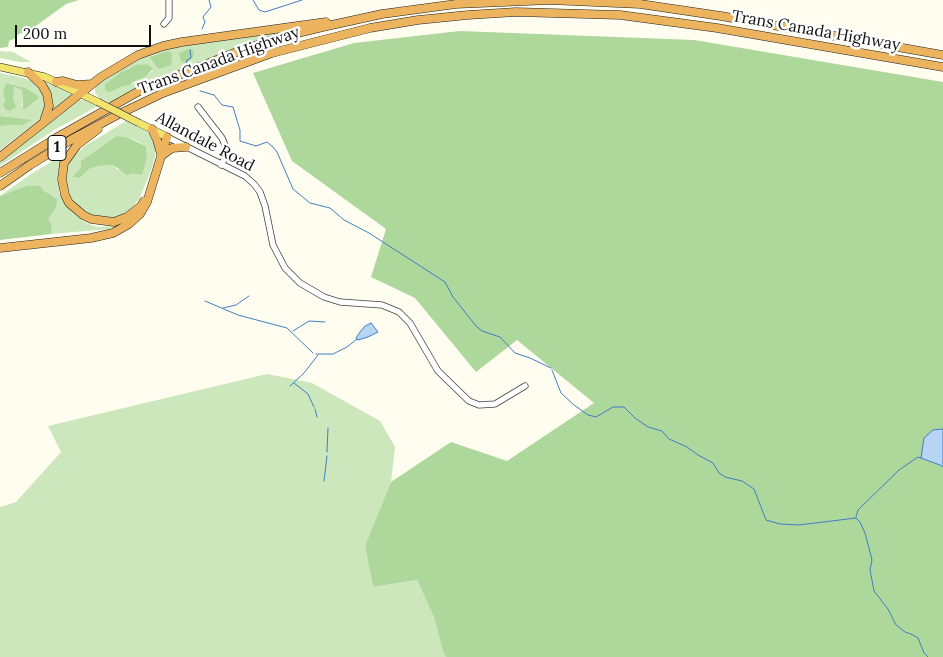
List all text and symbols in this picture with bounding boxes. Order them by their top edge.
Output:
street label: Trans Canada Highway [730,7,902,55]
scale bar [18,15,154,47]
street label: Trans Canada Highway [136,23,302,99]
text: 200 m [23,24,67,43]
street label: Allandale Road [152,108,258,176]
road number: 1 [48,136,66,160]

